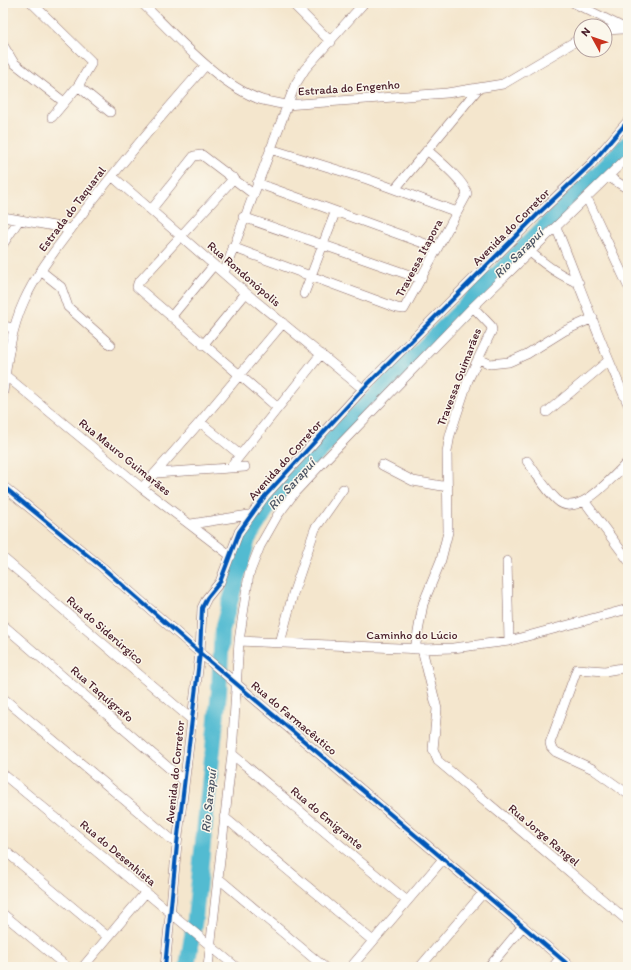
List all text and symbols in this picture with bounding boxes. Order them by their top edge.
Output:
north arrow [573,18,613,58]
text: N [578,25,593,39]
street label: Estrada do Engenho [298,77,400,99]
street label: Estrada do Taquaral [35,163,109,254]
street label: Avenida do Corretor [470,185,553,268]
street label: Travessa Itapora [393,216,446,299]
water label: Rio Sarapuí [491,224,548,281]
street label: Rua Rondonópolis [204,238,284,310]
street label: Travessa Guimarães [434,326,484,428]
street label: Rua Mauro Guimarães [76,416,174,498]
street label: Avenida do Corretor [245,417,325,503]
water label: Rio Sarapuí [265,454,320,513]
street label: Rua do Siderúrgico [64,593,146,667]
street label: Caminho do Lúcio [366,628,458,642]
street label: Rua Taquígrafo [68,663,136,725]
street label: Rua do Farmacêutico [248,678,340,758]
street label: Avenida do Corretor [163,719,187,824]
water label: Rio Sarapuí [198,766,220,833]
street label: Rua do Emigrante [288,783,366,853]
street label: Rua Jorge Rangel [505,801,583,869]
street label: Rua do Desenhista [77,817,159,889]

